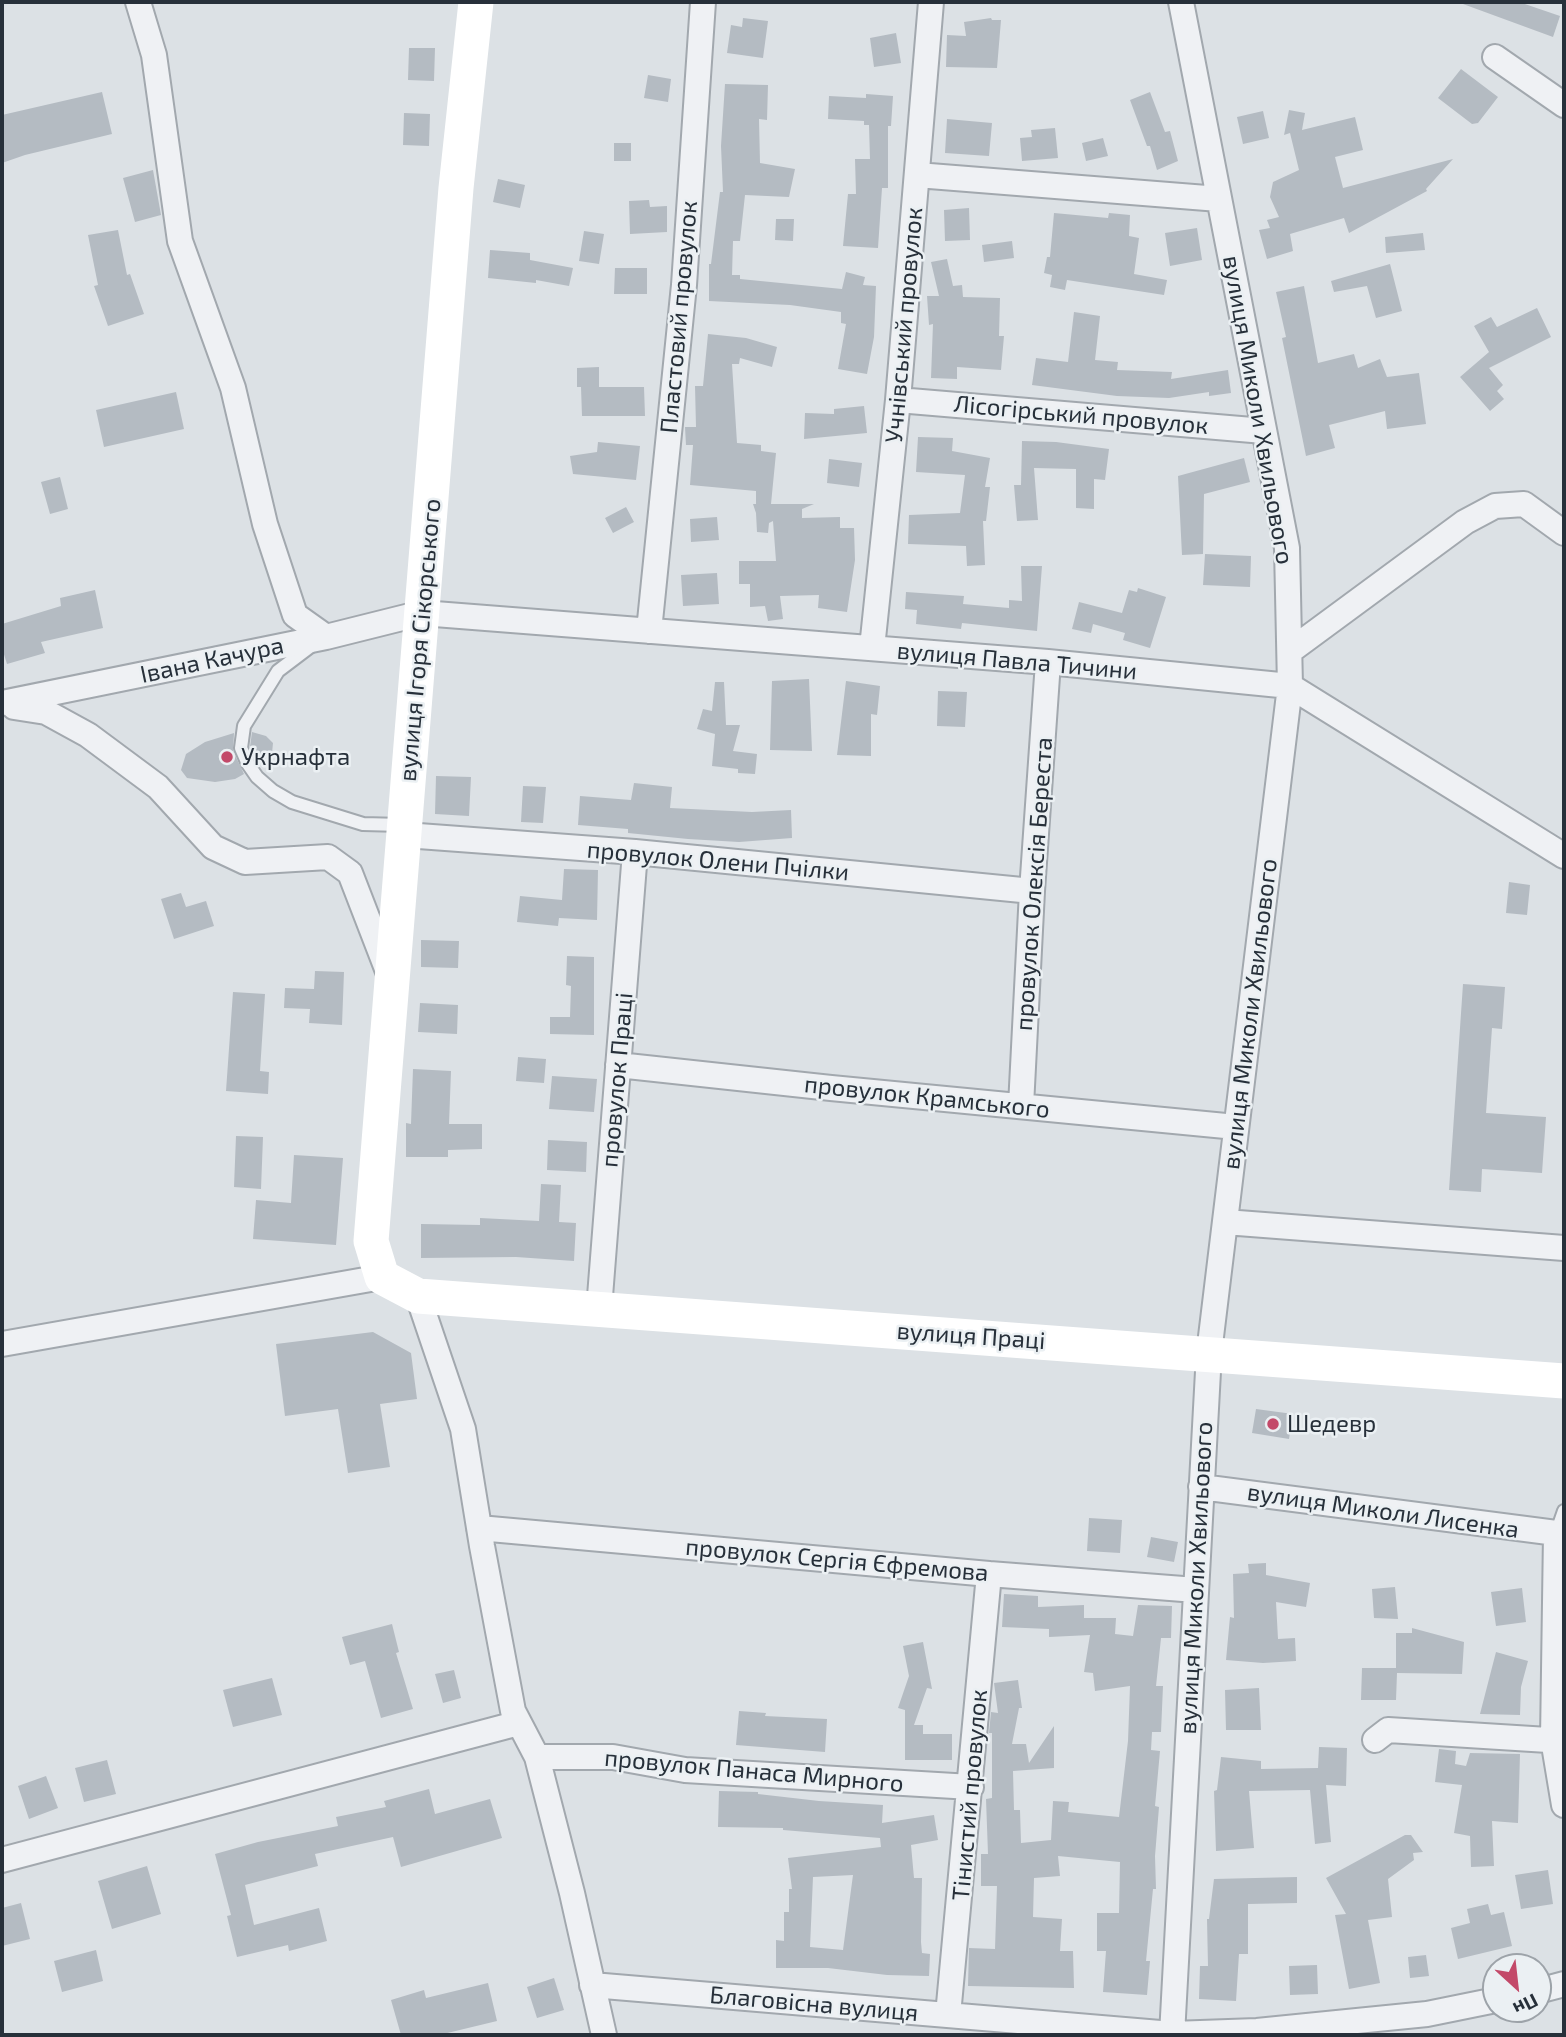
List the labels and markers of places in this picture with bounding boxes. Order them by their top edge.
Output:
place label: Укрнафта [241,743,350,771]
marker: Укрнафта [219,749,235,765]
place label: Шедевр [1287,1410,1376,1438]
marker: Шедевр [1265,1416,1281,1432]

